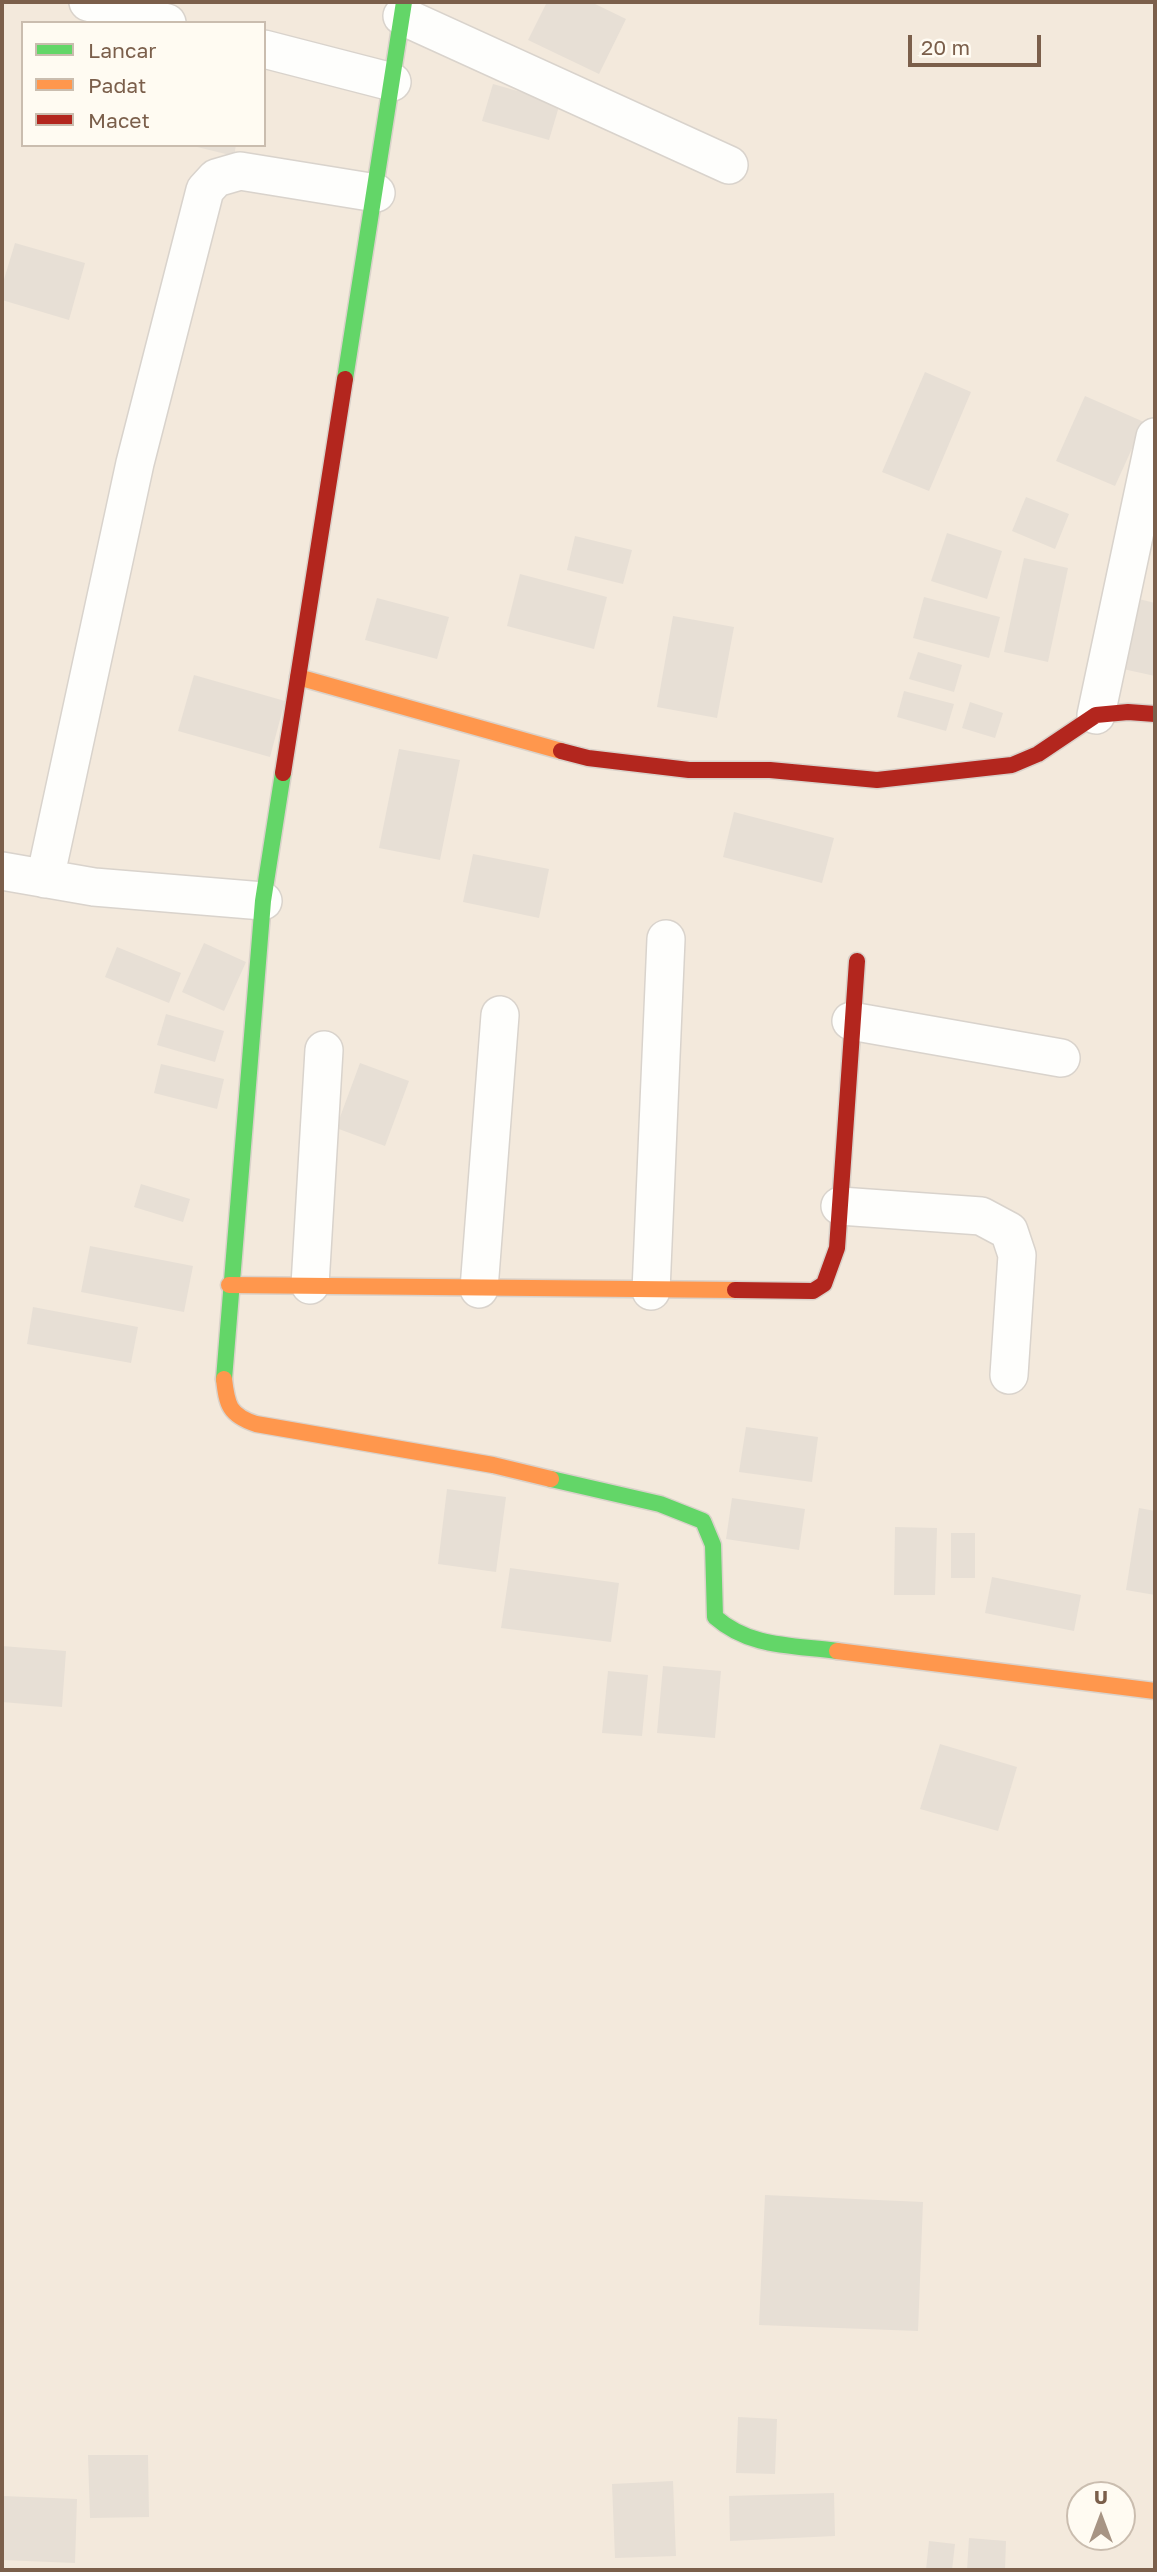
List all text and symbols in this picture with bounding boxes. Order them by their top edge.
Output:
legend [21,21,266,147]
scale bar [912,21,1045,65]
text: 20 m [921,34,970,60]
text: Lancar [88,37,156,63]
text: Padat [88,72,146,98]
text: Macet [88,107,150,133]
north arrow [1066,2481,1136,2551]
text: U [1094,2485,1108,2508]

